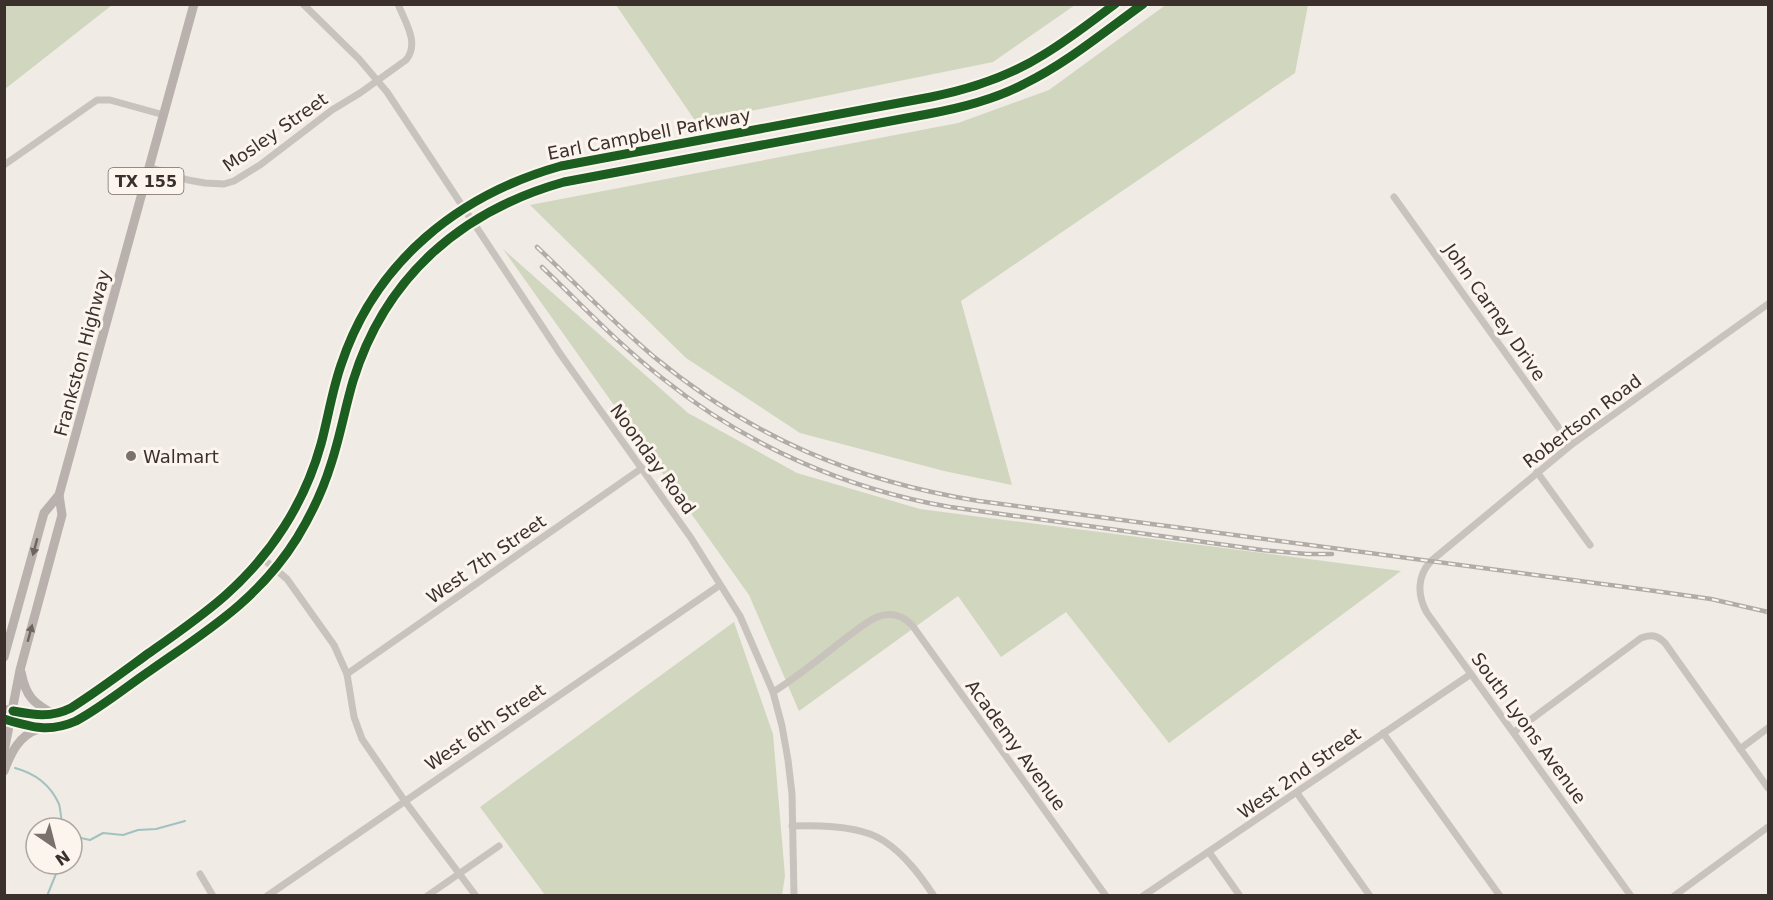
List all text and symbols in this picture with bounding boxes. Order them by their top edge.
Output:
street label: Mosley Street [219,88,331,176]
street label: Earl Campbell Parkway [546,104,753,164]
road number: TX 155 [108,168,184,194]
street label: John Carney Drive [1439,239,1550,385]
street label: Frankston Highway [50,267,114,439]
street label: Robertson Road [1519,370,1645,472]
street label: Noonday Road [606,400,700,518]
place label: Walmart [143,446,219,467]
marker: Walmart [124,449,138,463]
street label: West 7th Street [423,510,549,608]
one-way arrow [30,538,39,556]
one-way arrow [26,624,36,642]
street label: South Lyons Avenue [1467,648,1591,808]
street label: Academy Avenue [962,676,1070,814]
street label: West 6th Street [421,679,549,775]
street label: West 2nd Street [1234,723,1364,823]
north arrow [24,816,84,876]
text: N [51,846,73,869]

